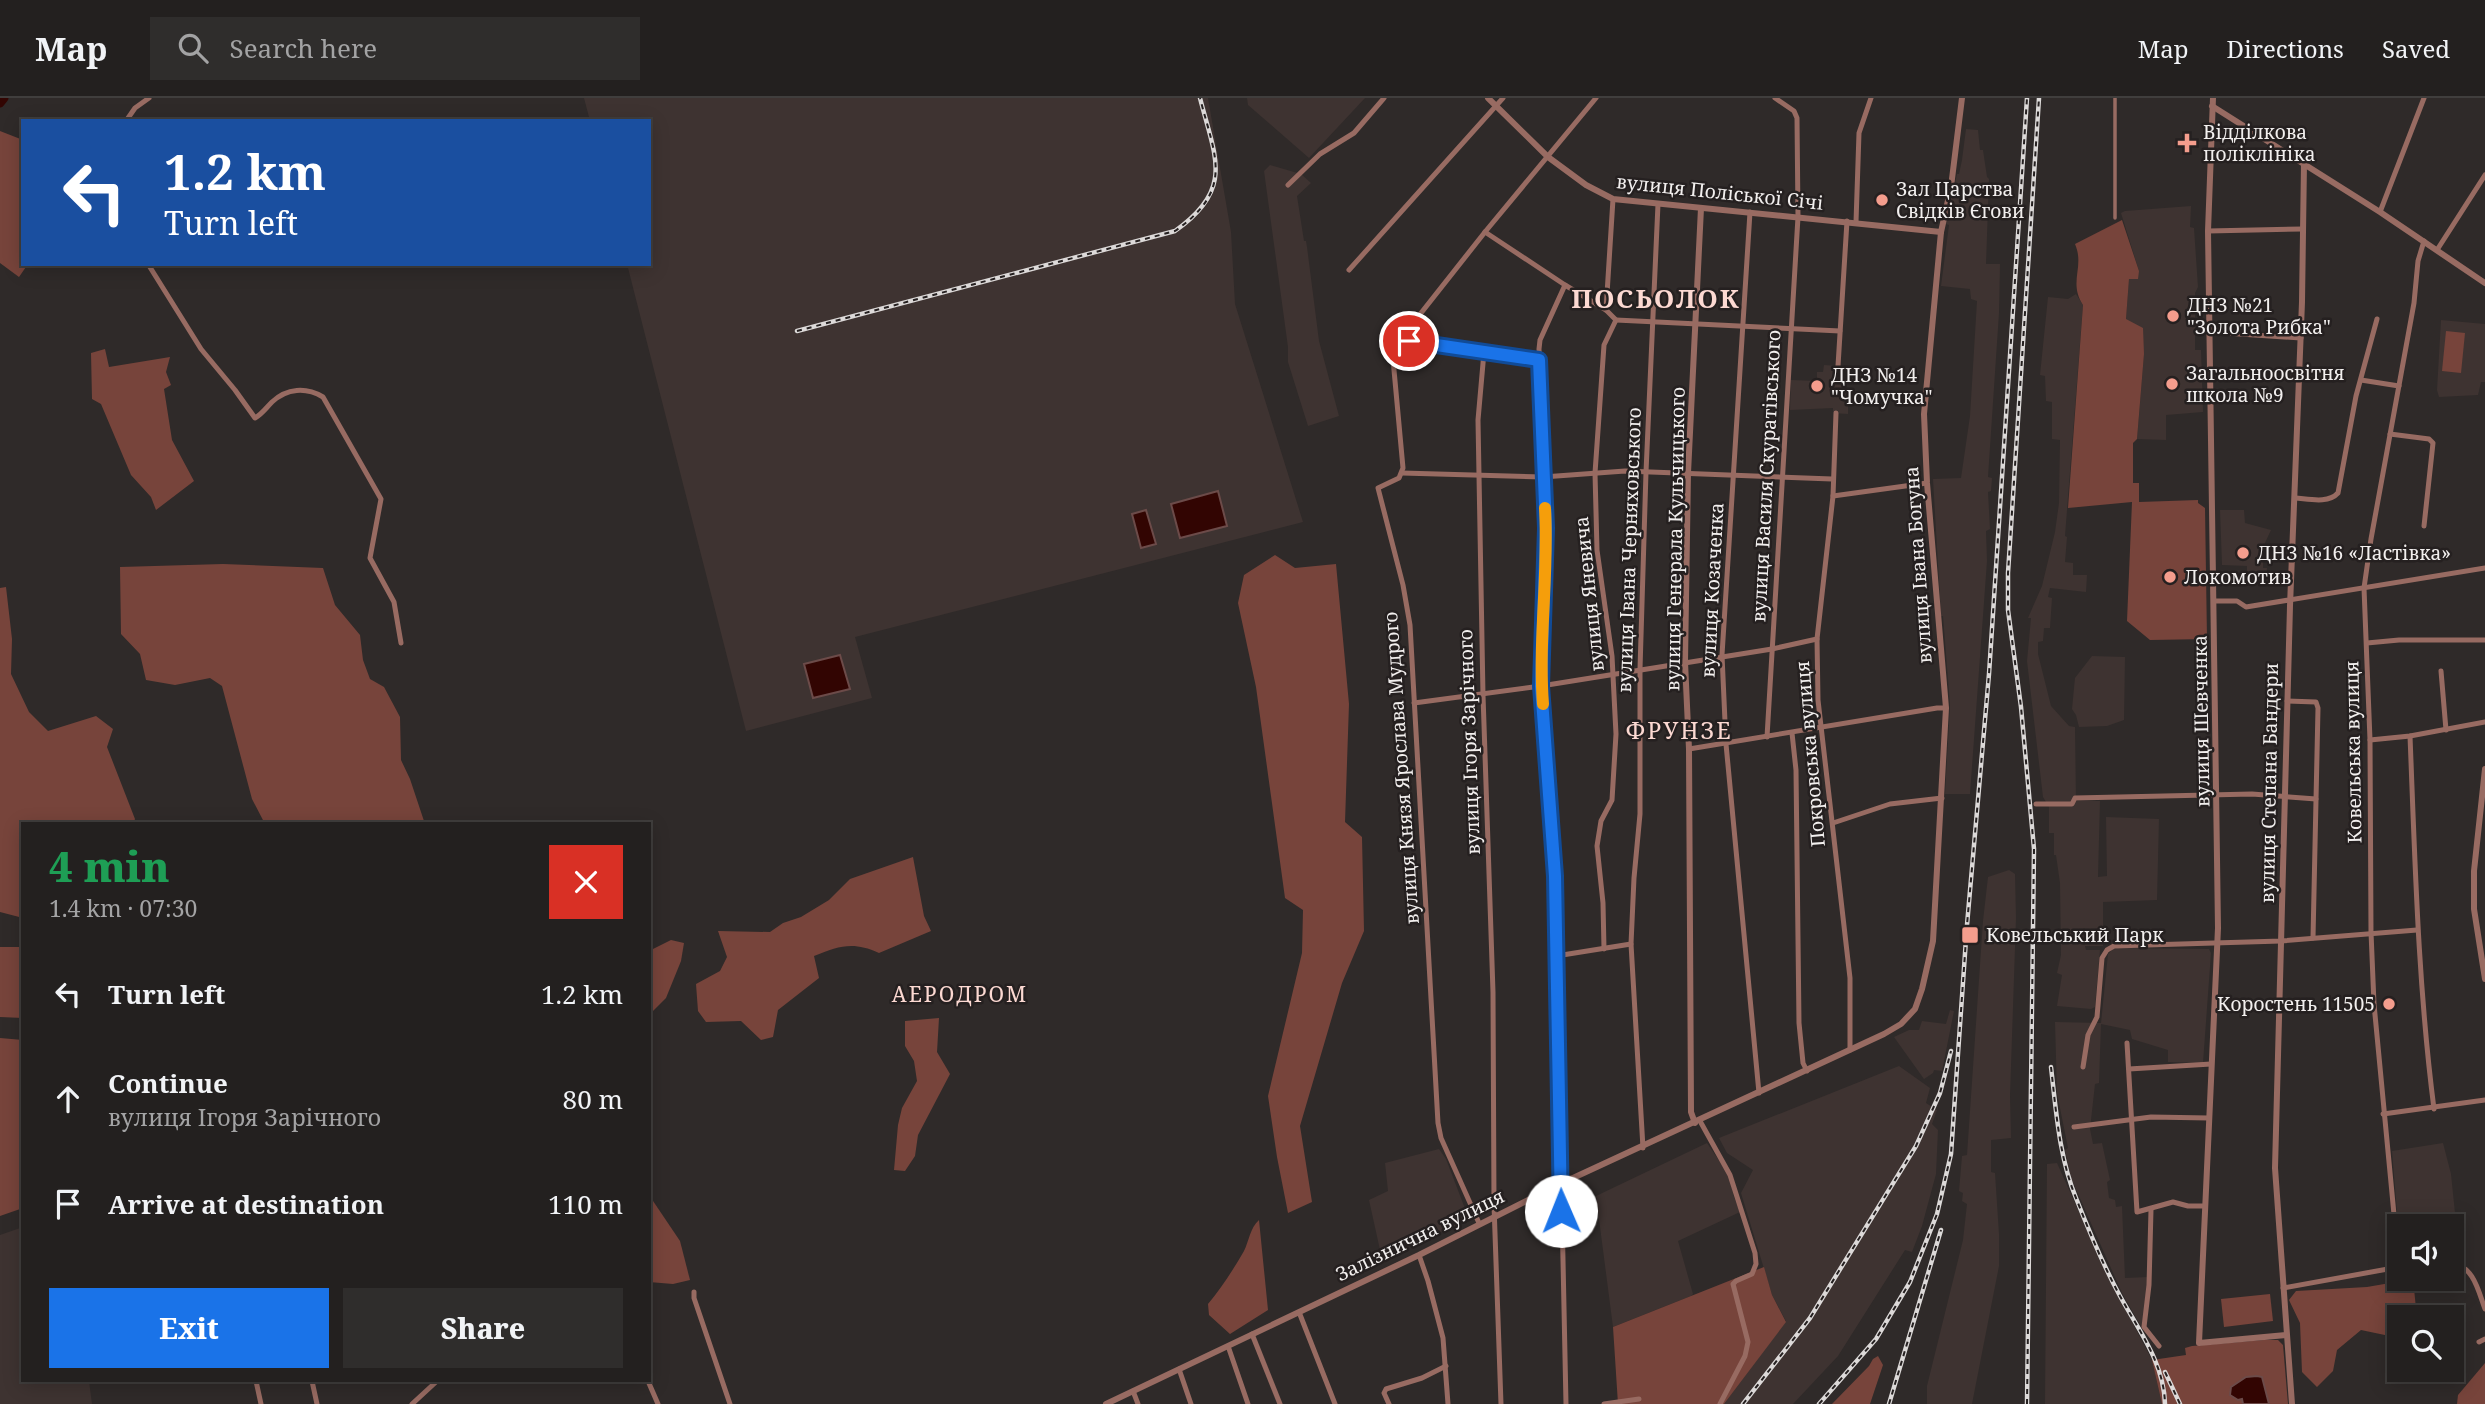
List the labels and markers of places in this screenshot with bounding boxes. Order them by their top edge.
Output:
place label: Відділкова поліклініка [2203,119,2315,167]
marker: Відділкова поліклініка [2177,133,2197,153]
place label: Зал Царства Свідків Єгови [1896,176,2025,224]
marker: Зал Царства Свідків Єгови [1874,192,1890,208]
place label: ДНЗ №21 "Золота Рибка" [2187,292,2331,340]
marker: ДНЗ №21 "Золота Рибка" [2165,308,2181,324]
pin [1379,311,1439,371]
place label: Загальноосвітня школа №9 [2186,360,2345,408]
place label: ДНЗ №14 "Чомучка" [1831,362,1932,410]
marker: Загальноосвітня школа №9 [2164,376,2180,392]
marker: ДНЗ №14 "Чомучка" [1809,378,1825,394]
place label: ДНЗ №16 «Ластівка» [2257,540,2451,566]
marker: ДНЗ №16 «Ластівка» [2235,545,2251,561]
place label: Локомотив [2184,564,2291,590]
marker: Локомотив [2162,569,2178,585]
place label: Ковельський Парк [1986,922,2164,948]
marker: Ковельський Парк [1960,925,1980,945]
place label: Коростень 11505 [2217,991,2375,1017]
marker: Коростень 11505 [2381,996,2397,1012]

